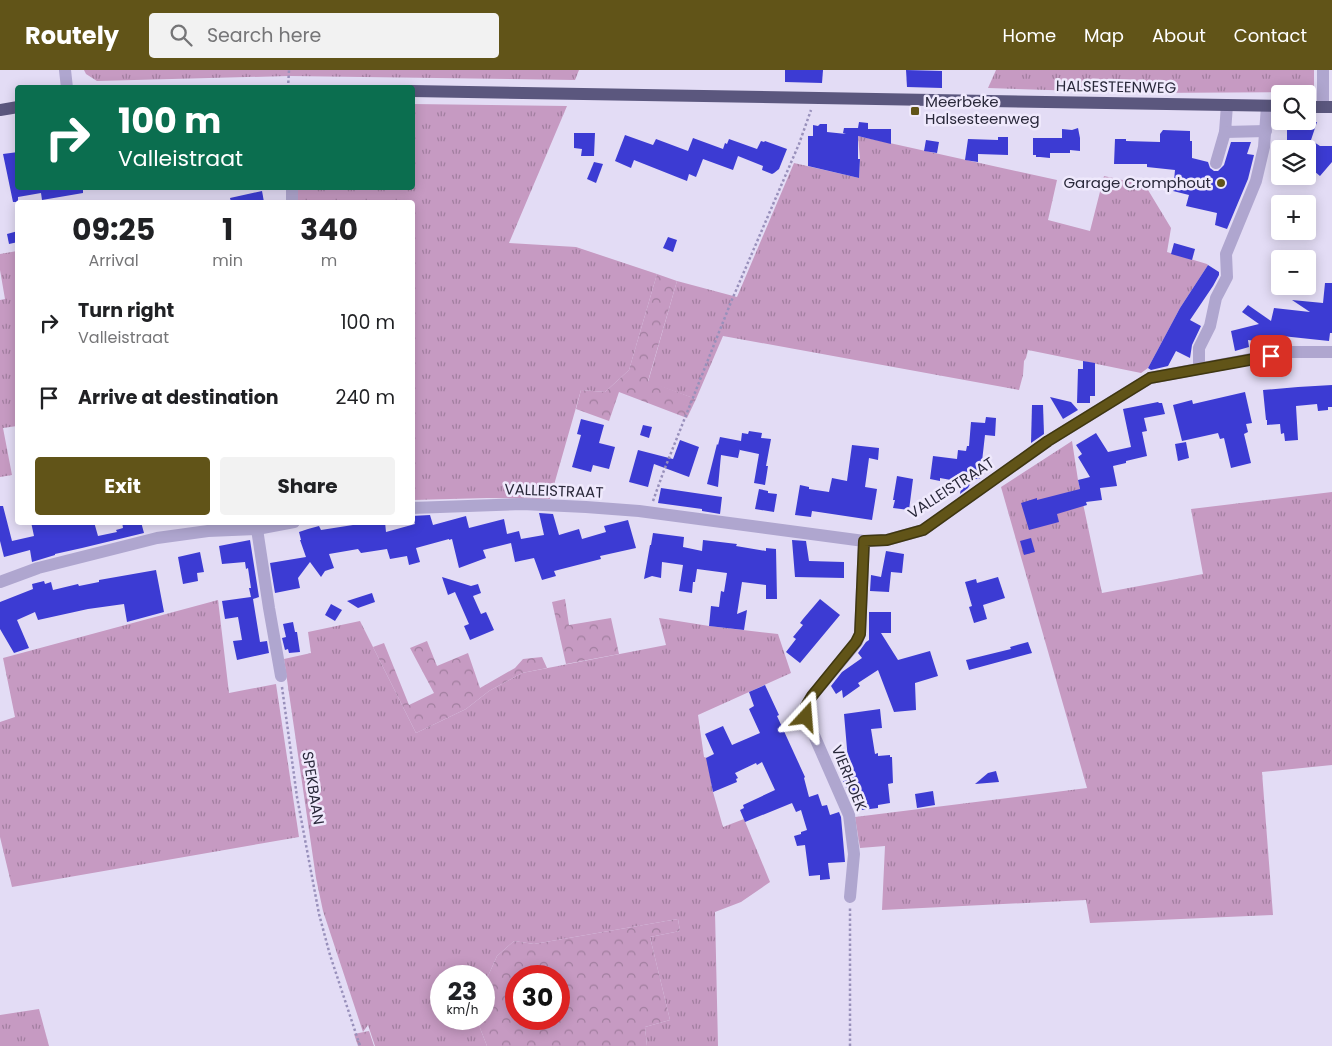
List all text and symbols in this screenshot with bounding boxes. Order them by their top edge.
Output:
search box [149,13,499,58]
text: Routely [25,19,119,52]
icon: search [167,21,195,49]
text: Search here [207,22,321,49]
text: Home [1002,23,1056,48]
text: Map [1084,23,1124,48]
text: About [1152,23,1206,48]
text: Contact [1234,23,1307,48]
street label: HALSESTEENWEG [1056,75,1177,98]
map controls [1271,85,1316,295]
button: search [1271,85,1316,130]
place label: Meerbeke Halsesteenweg [925,91,1040,129]
text: 100 m [118,96,221,145]
icon: right [35,105,100,170]
marker: Meerbeke Halsesteenweg [909,105,921,117]
button: layers [1271,140,1316,185]
text: Valleistraat [118,143,243,174]
place label: Garage Cromphout [1063,172,1211,193]
marker: Garage Cromphout [1215,177,1227,189]
button: + [1271,195,1316,240]
text: 09:25 [72,208,155,251]
text: 1 [222,208,233,251]
text: 340 [300,208,358,251]
text: Arrival [88,249,139,272]
text: min [212,249,243,272]
text: m [321,249,337,272]
button: − [1271,250,1316,295]
text: Turn right [78,297,174,324]
icon: right [35,309,63,337]
text: 100 m [340,309,395,336]
text: Valleistraat [78,326,169,349]
pin [1250,335,1292,377]
icon: arrive [1257,342,1285,370]
icon: arrive [35,384,63,412]
text: Arrive at destination [78,384,279,411]
text: 240 m [336,384,395,411]
street label: VALLEISTRAAT [904,452,998,523]
button: Exit [35,457,210,515]
button: Share [220,457,395,515]
street label: VALLEISTRAAT [504,478,604,503]
position arrow [779,690,831,742]
street label: VIERHOEK [827,742,872,814]
street label: SPEKBAAN [297,750,330,826]
speed limit sign: 30 [505,965,570,1030]
text: 23 [448,974,477,1009]
text: km/h [447,1001,478,1018]

